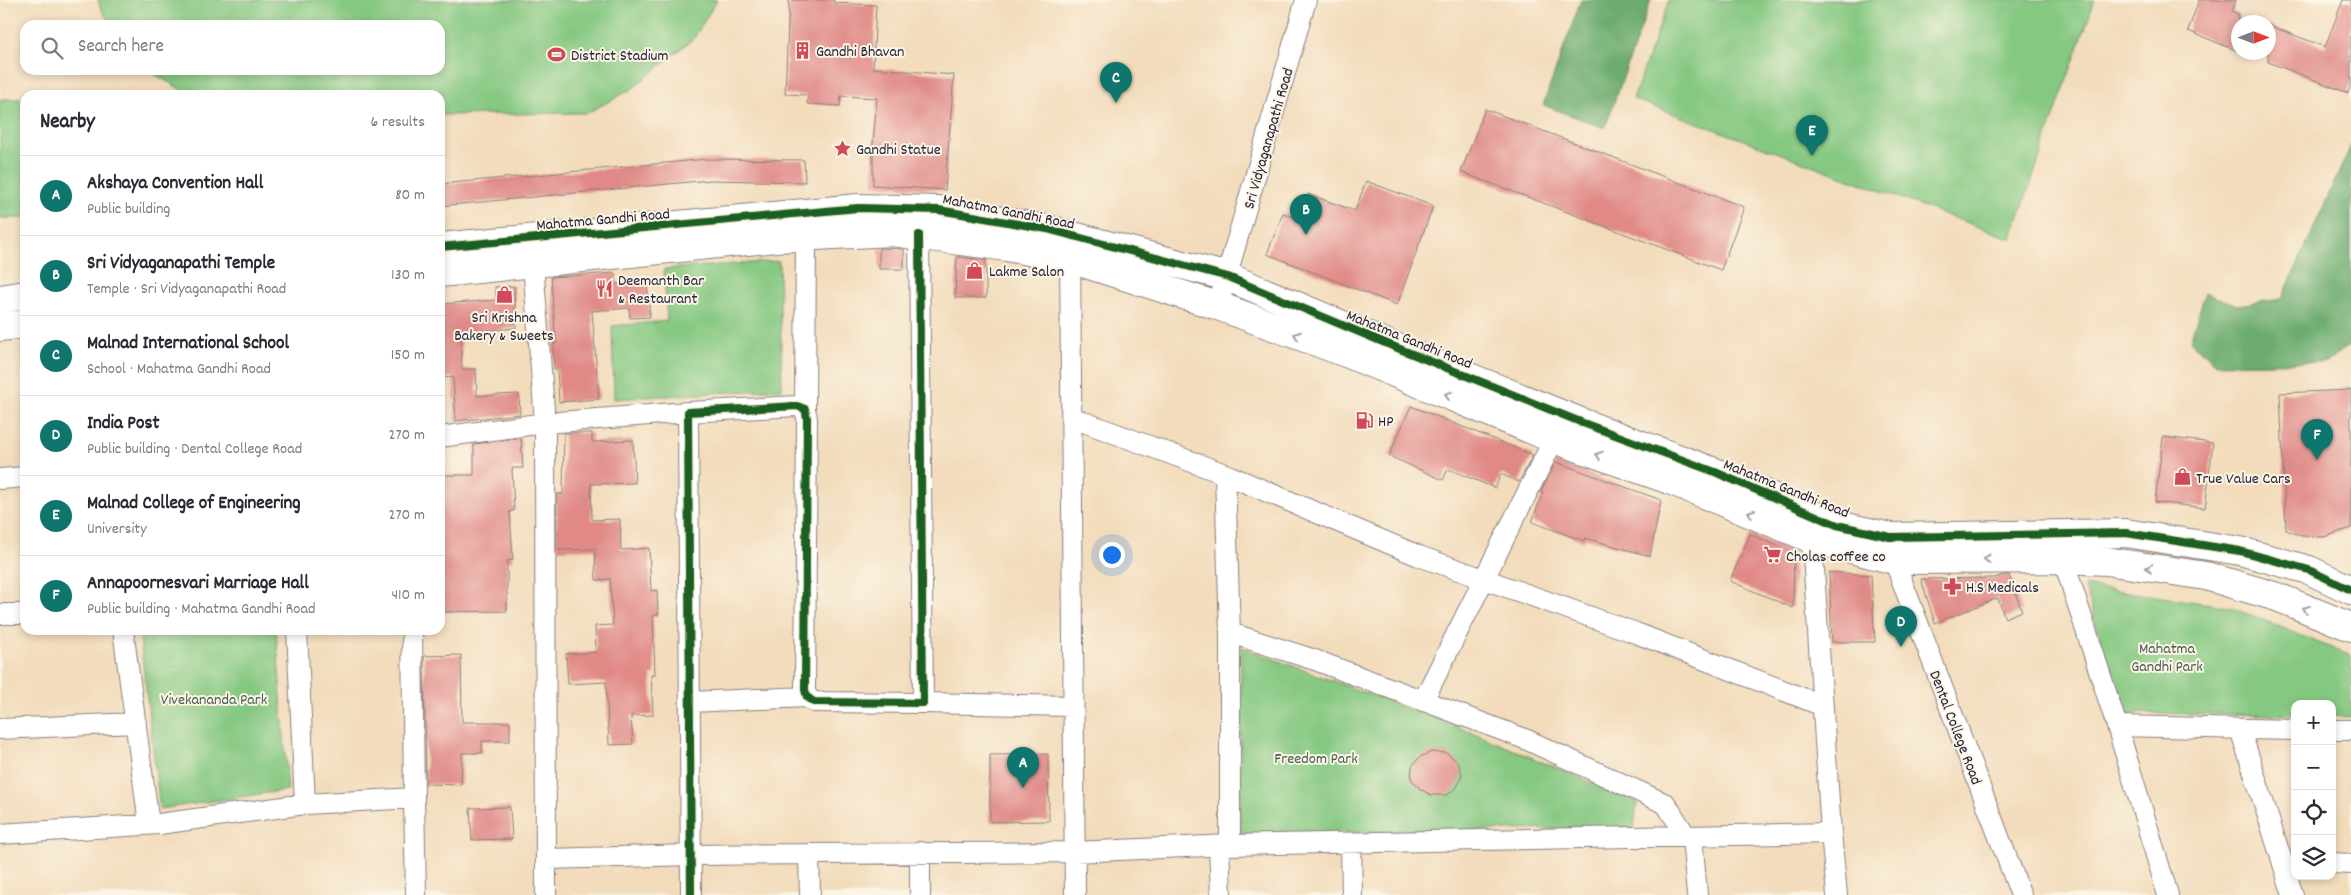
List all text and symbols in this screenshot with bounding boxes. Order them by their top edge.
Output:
north arrow [2231,15,2276,60]
search box [20,20,445,75]
icon: search [38,34,66,62]
text: Search here [78,34,164,61]
building icon: Gandhi Bhavan [792,40,812,60]
place label: Gandhi Bhavan [816,41,904,64]
sports icon: District Stadium [547,44,567,64]
place label: District Stadium [571,45,668,68]
pin: C [1100,62,1132,103]
street label: Sri Vidyaganapathi Road [1238,65,1301,212]
text: Nearby [40,108,95,138]
text: 6 results [370,111,425,134]
pin: E [1796,115,1828,156]
place icon: Gandhi Statue [832,138,852,158]
place label: Gandhi Statue [856,139,941,162]
text: Akshaya Convention Hall [87,171,263,198]
text: A [52,184,60,207]
text: 80 m [395,184,425,207]
street label: Mahatma Gandhi Road [941,188,1077,237]
pin: B [1290,194,1322,235]
text: Public building [87,198,170,221]
street label: Mahatma Gandhi Road [535,203,671,238]
text: Sri Vidyaganapathi Temple [87,251,275,278]
shop icon: Lakme Salon [965,260,985,280]
place label: Lakme Salon [989,261,1064,284]
text: B [52,264,60,287]
text: 130 m [391,264,425,287]
place label: Deemanth Bar & Restaurant [618,270,704,311]
text: Temple · Sri Vidyaganapathi Road [87,278,286,301]
restaurant icon: Deemanth Bar & Restaurant [594,278,614,298]
shop icon: Sri Krishna Bakery & Sweets [494,284,514,304]
street label: Mahatma Gandhi Road [1343,305,1476,376]
place label: Sri Krishna Bakery & Sweets [454,307,554,348]
text: Malnad International School [87,331,289,358]
one-way arrow [1293,331,1302,341]
text: C [52,344,60,367]
text: 150 m [391,344,425,367]
text: School · Mahatma Gandhi Road [87,358,271,381]
one-way arrow [1444,391,1453,402]
fuel station icon: HP [1354,410,1374,430]
text: India Post [87,411,159,438]
place label: HP [1378,411,1393,434]
pin: F [2301,419,2333,460]
text: D [52,424,60,447]
text: 270 m [389,424,425,447]
text: Public building · Dental College Road [87,438,302,461]
one-way arrow [1595,451,1604,461]
street label: Mahatma Gandhi Road [1720,454,1853,525]
shop icon: True Value Cars [2172,467,2192,487]
place label: True Value Cars [2196,468,2291,491]
text: Malnad College of Engineering [87,491,301,518]
text: E [52,504,60,527]
text: 270 m [389,504,425,527]
one-way arrow [1747,509,1756,520]
text: University [87,518,147,541]
your location [1099,542,1125,568]
supermarket icon: Cholas coffee co [1762,545,1782,565]
place label: Cholas coffee co [1786,546,1886,569]
one-way arrow [1983,554,1991,564]
one-way arrow [2145,563,2154,573]
text: Annapoornesvari Marriage Hall [87,571,309,598]
pharmacy icon: H.S Medicals [1942,576,1962,596]
place label: H.S Medicals [1966,577,2039,600]
text: F [52,584,60,607]
text: 410 m [391,584,425,607]
text: Public building · Mahatma Gandhi Road [87,598,315,621]
one-way arrow [2302,604,2311,615]
pin: D [1885,606,1917,647]
park label: Mahatma Gandhi Park [2131,638,2203,679]
street label: Dental College Road [1922,667,1987,788]
park label: Vivekananda Park [161,689,267,712]
map controls [2291,700,2336,880]
button: + [2291,700,2336,745]
button: − [2291,745,2336,790]
pin: A [1007,747,1039,788]
park label: Freedom Park [1274,748,1358,771]
button: locate [2291,790,2336,835]
button: layers [2291,835,2336,880]

